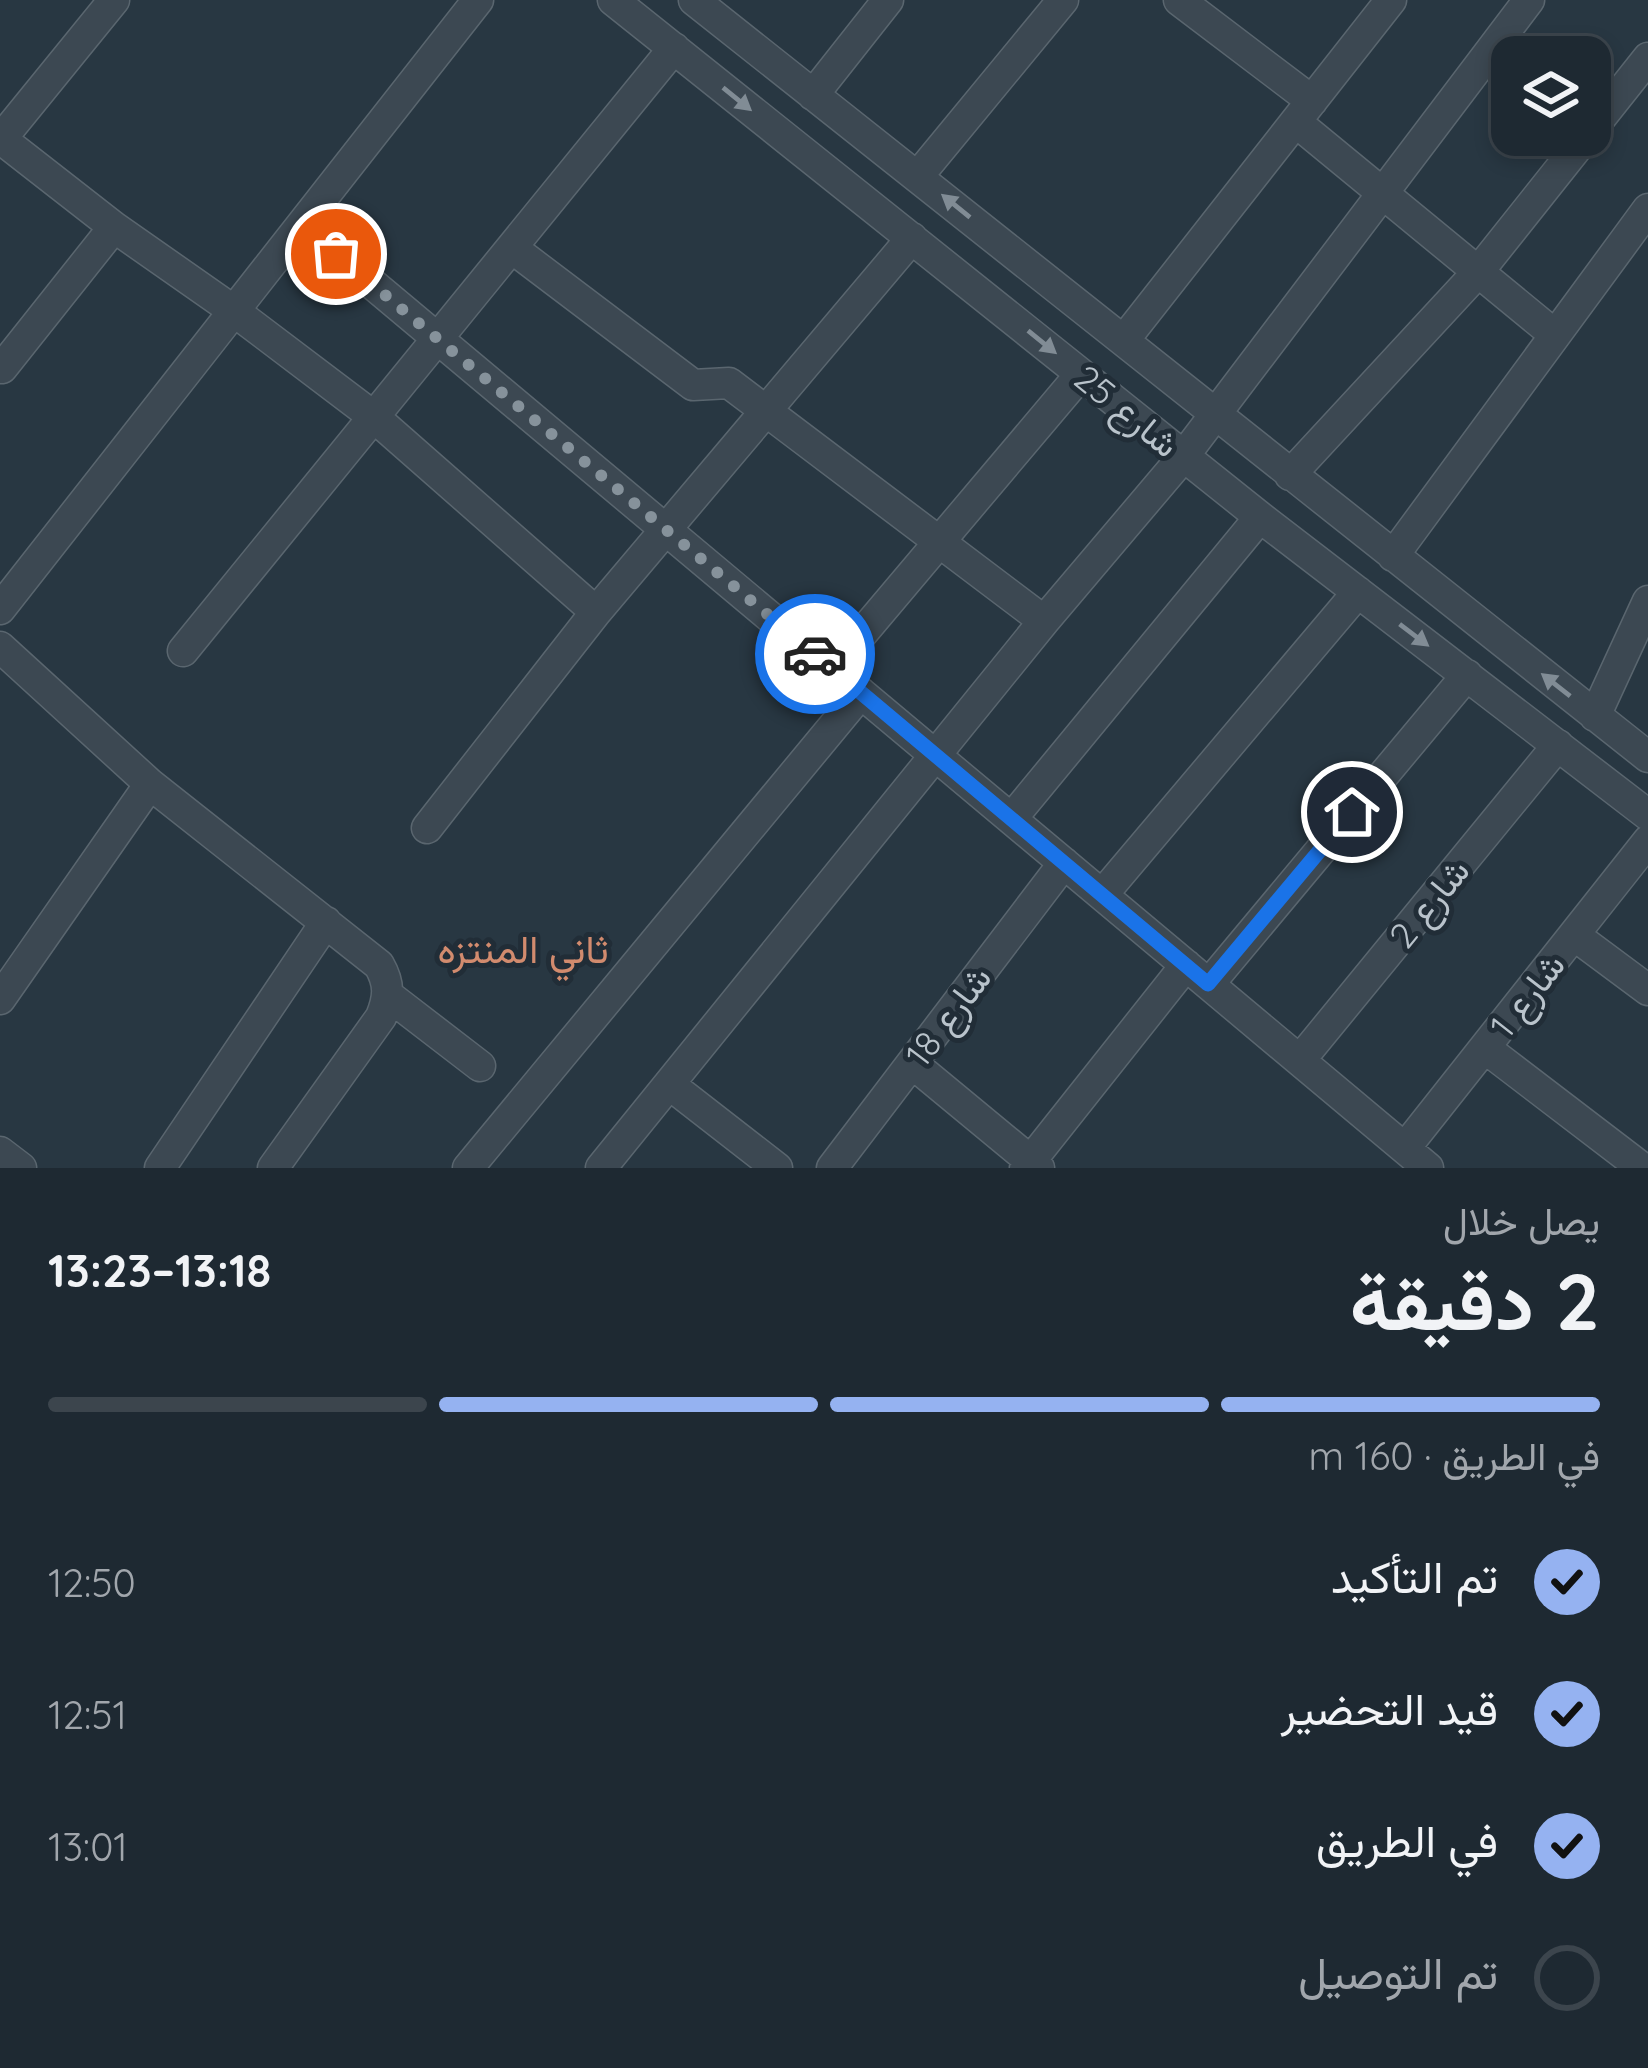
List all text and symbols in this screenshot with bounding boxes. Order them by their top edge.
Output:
map controls [1491,36,1611,156]
button: layers [1491,36,1611,156]
one-way arrow [722,85,753,111]
one-way arrow [941,194,972,219]
pin [285,203,387,305]
icon: bag [303,221,369,287]
one-way arrow [1026,329,1057,355]
street label: شارع 25 [1064,355,1189,469]
courier [755,594,875,714]
icon: car [782,621,848,687]
one-way arrow [1399,623,1430,647]
one-way arrow [1541,673,1572,698]
pin [1301,761,1403,863]
icon: home [1319,779,1385,845]
street label: شارع 2 [1379,849,1481,958]
district label: ثاني المنتزه [437,924,609,981]
street label: شارع 1 [1479,943,1576,1048]
street label: شارع 18 [895,956,1003,1077]
text: يصل خلال [1443,1196,1600,1245]
text: 13:18–13:23 [48,1242,271,1298]
text: 2 دقيقة [1350,1252,1600,1350]
text: في الطريق · 160 m [1309,1431,1600,1480]
text: تم التأكيد [1331,1548,1498,1604]
icon: check [1534,1549,1600,1615]
text: 12:50 [48,1558,136,1607]
text: قيد التحضير [1281,1680,1498,1736]
icon: check [1534,1681,1600,1747]
text: 12:51 [48,1690,127,1739]
text: في الطريق [1316,1812,1498,1868]
icon: check [1534,1813,1600,1879]
text: 13:01 [48,1822,128,1871]
text: تم التوصيل [1298,1944,1498,2000]

